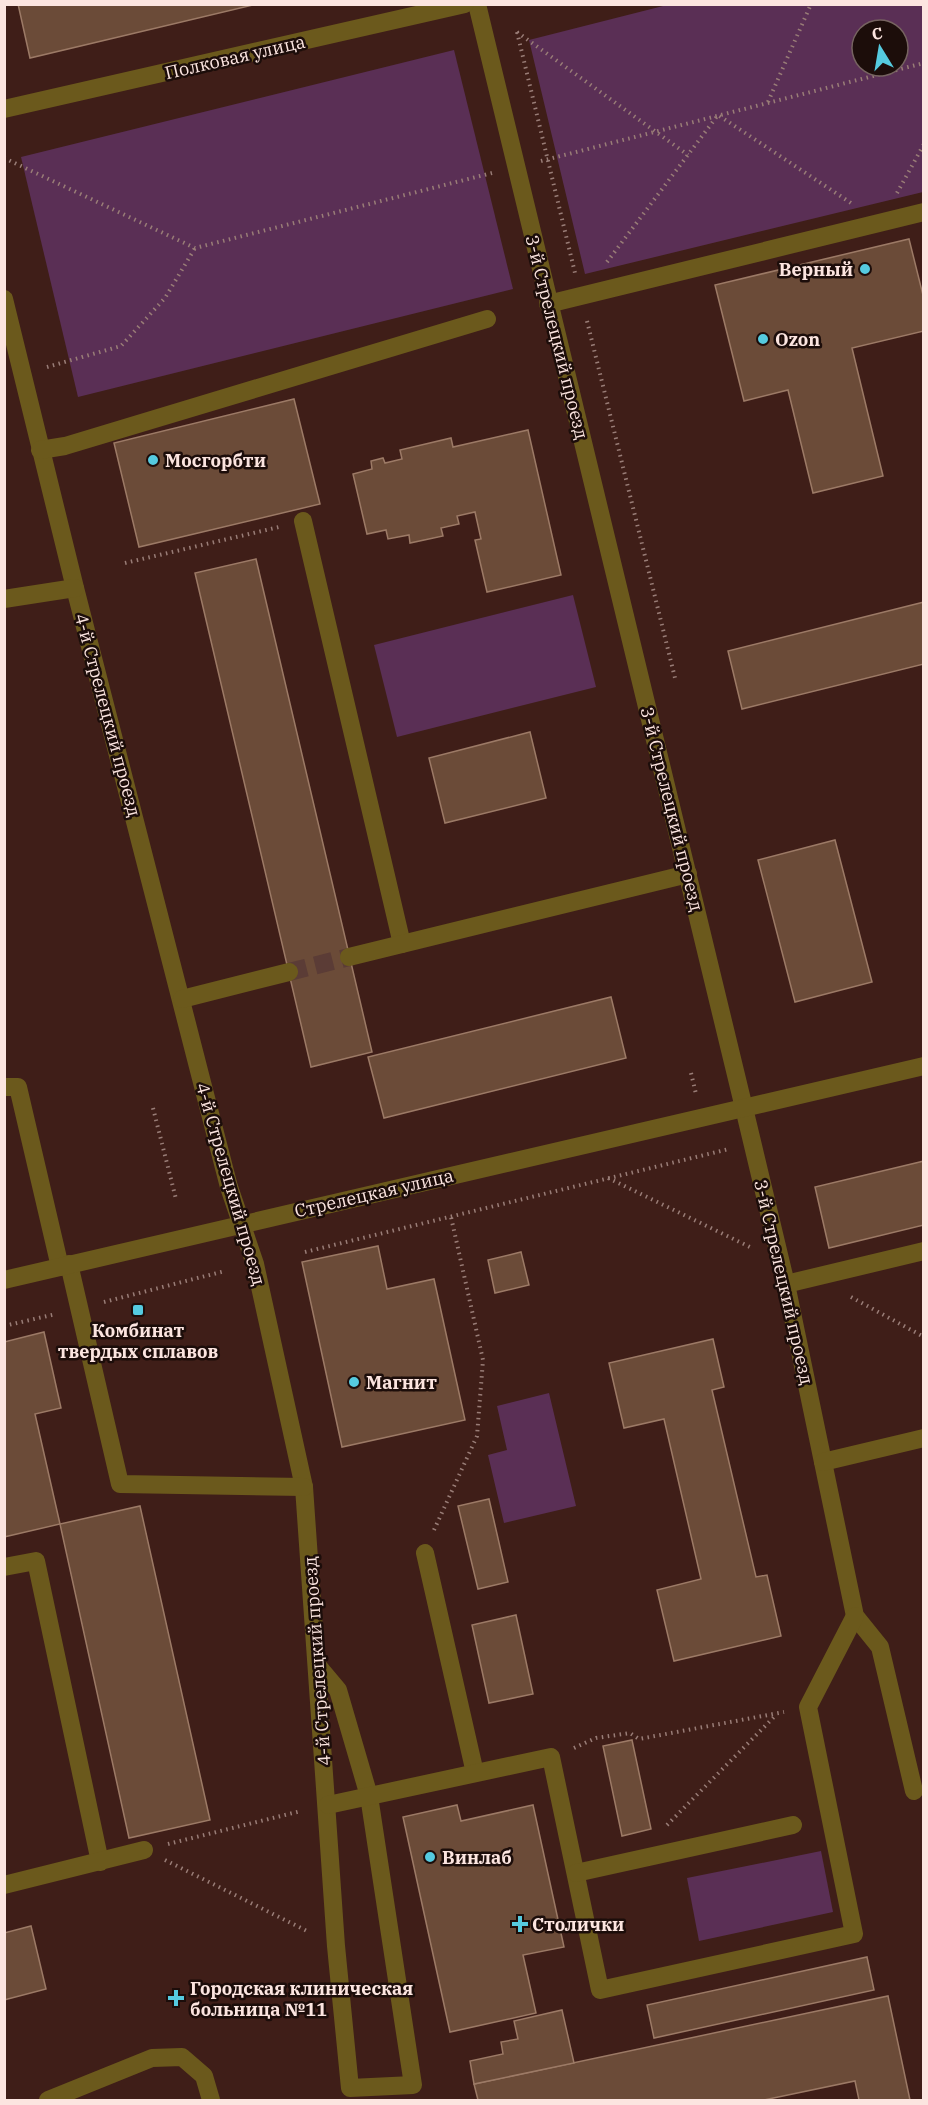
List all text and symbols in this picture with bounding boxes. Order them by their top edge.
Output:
north arrow [850,18,910,78]
text: С [870,22,884,44]
street label: Полковая улица [163,30,308,84]
street label: 3-й Стрелецкий проезд [520,232,594,442]
place label: Верный [779,258,853,281]
marker: Верный [858,262,872,276]
place label: Ozon [775,328,820,351]
marker: Ozon [756,332,770,346]
place label: Мосгорбти [165,449,266,472]
marker: Мосгорбти [146,453,160,467]
street label: 4-й Стрелецкий проезд [70,611,146,819]
street label: 3-й Стрелецкий проезд [635,704,709,914]
street label: 4-й Стрелецкий проезд [191,1080,271,1288]
street label: Стрелецкая улица [292,1163,456,1222]
street label: 3-й Стрелецкий проезд [749,1177,819,1387]
marker: Комбинат твердых сплавов [131,1303,145,1317]
place label: Комбинат твердых сплавов [58,1319,219,1363]
place label: Магнит [366,1371,437,1394]
marker: Магнит [347,1375,361,1389]
street label: 4-й Стрелецкий проезд [298,1556,336,1766]
place label: Винлаб [442,1846,512,1869]
marker: Винлаб [423,1850,437,1864]
place label: Столички [532,1913,624,1936]
marker: Столички [513,1917,527,1931]
place label: Городская клиническая больница №11 [190,1977,413,2021]
marker: Городская клиническая больница №11 [167,1989,185,2007]

